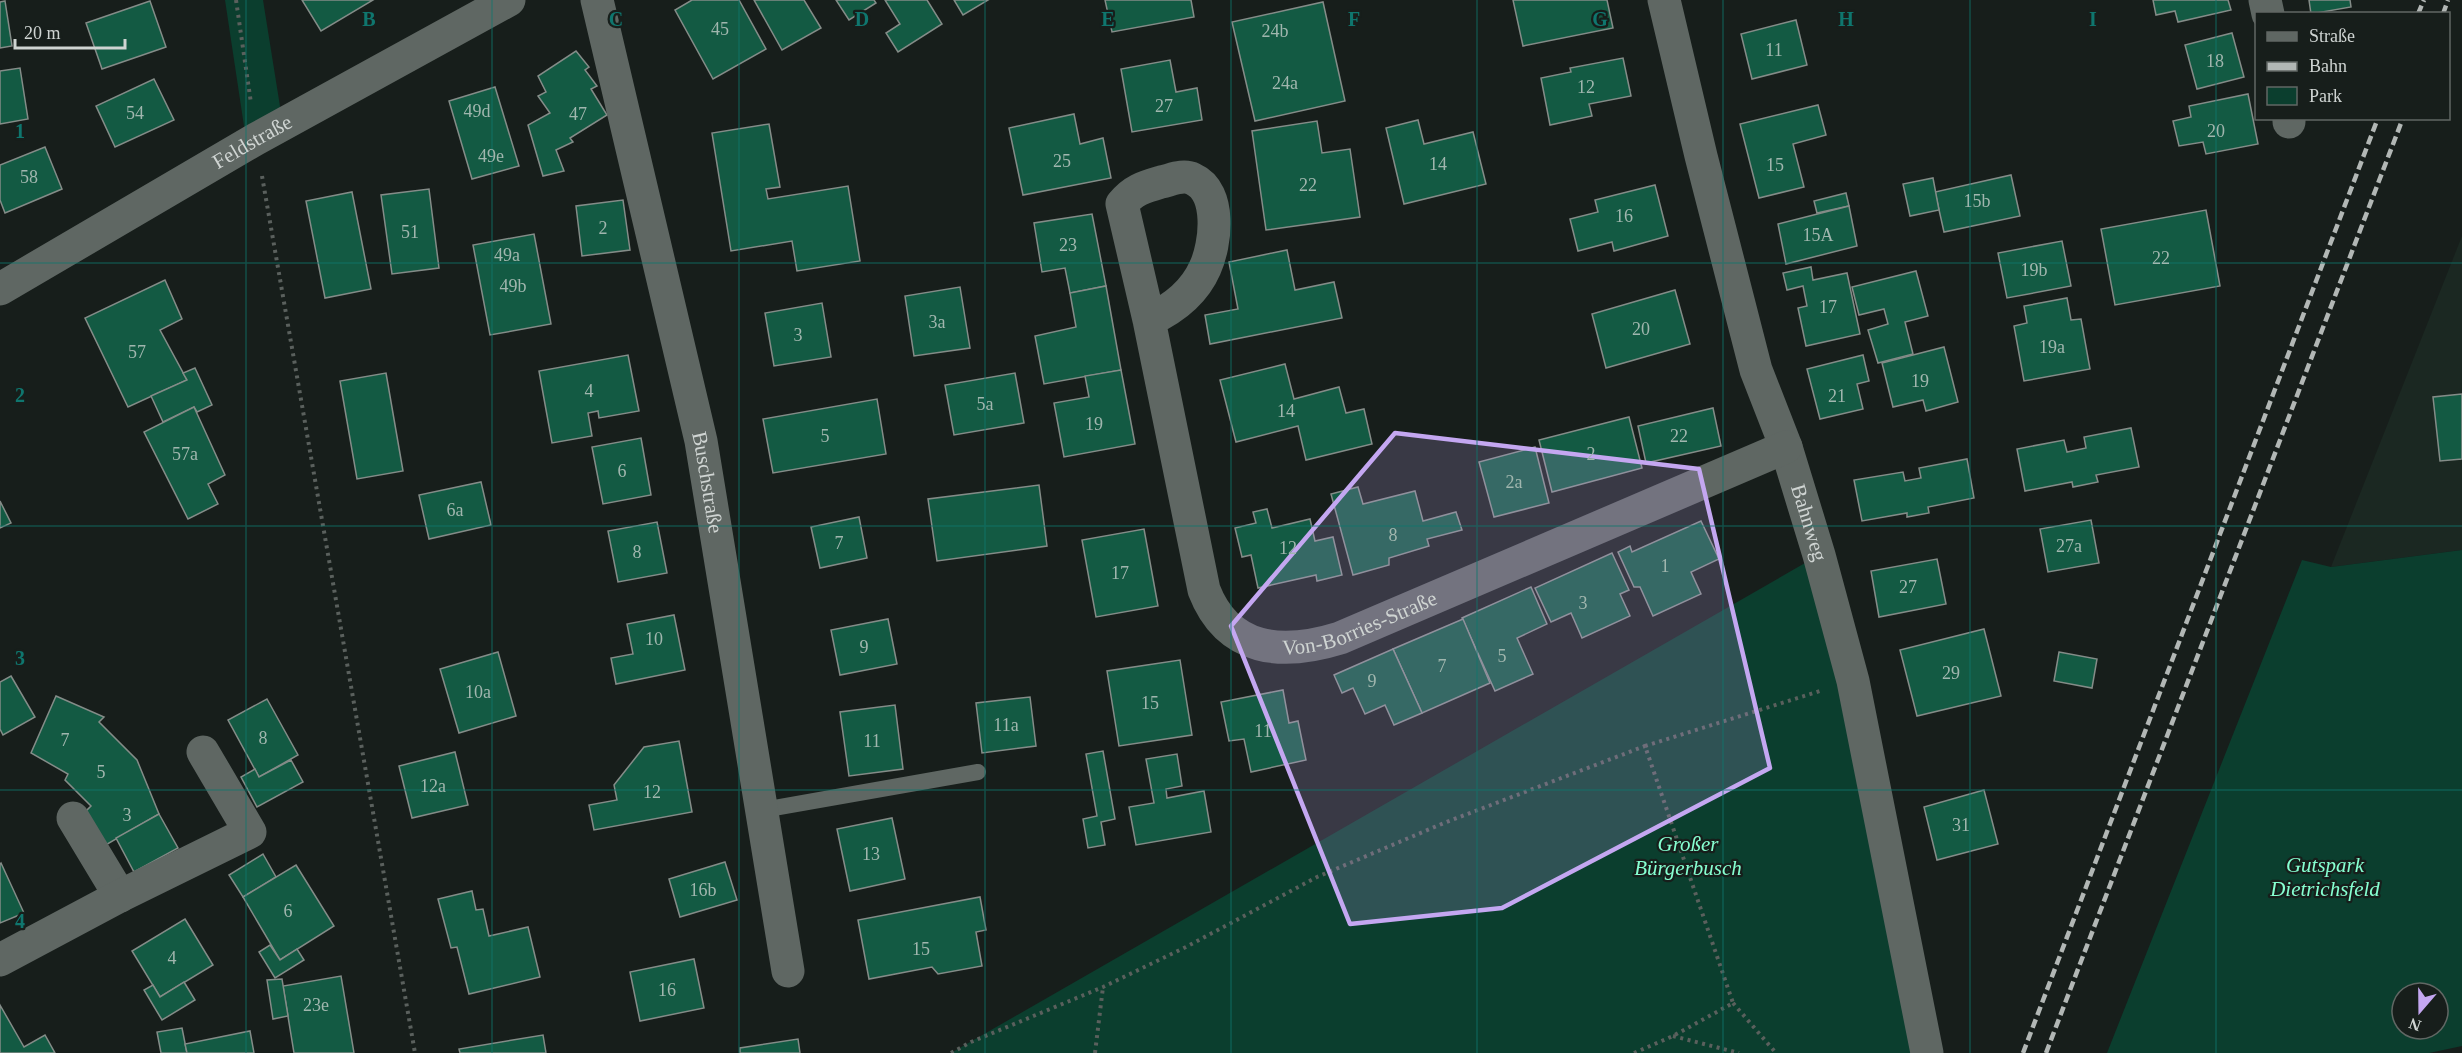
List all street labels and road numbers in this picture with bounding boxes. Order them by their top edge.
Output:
street label: Feldstraße [208,110,296,174]
street label: Buschstraße [687,429,728,535]
street label: Bahnweg [1786,481,1832,564]
street label: Von-Borries-Straße [1282,586,1440,659]

